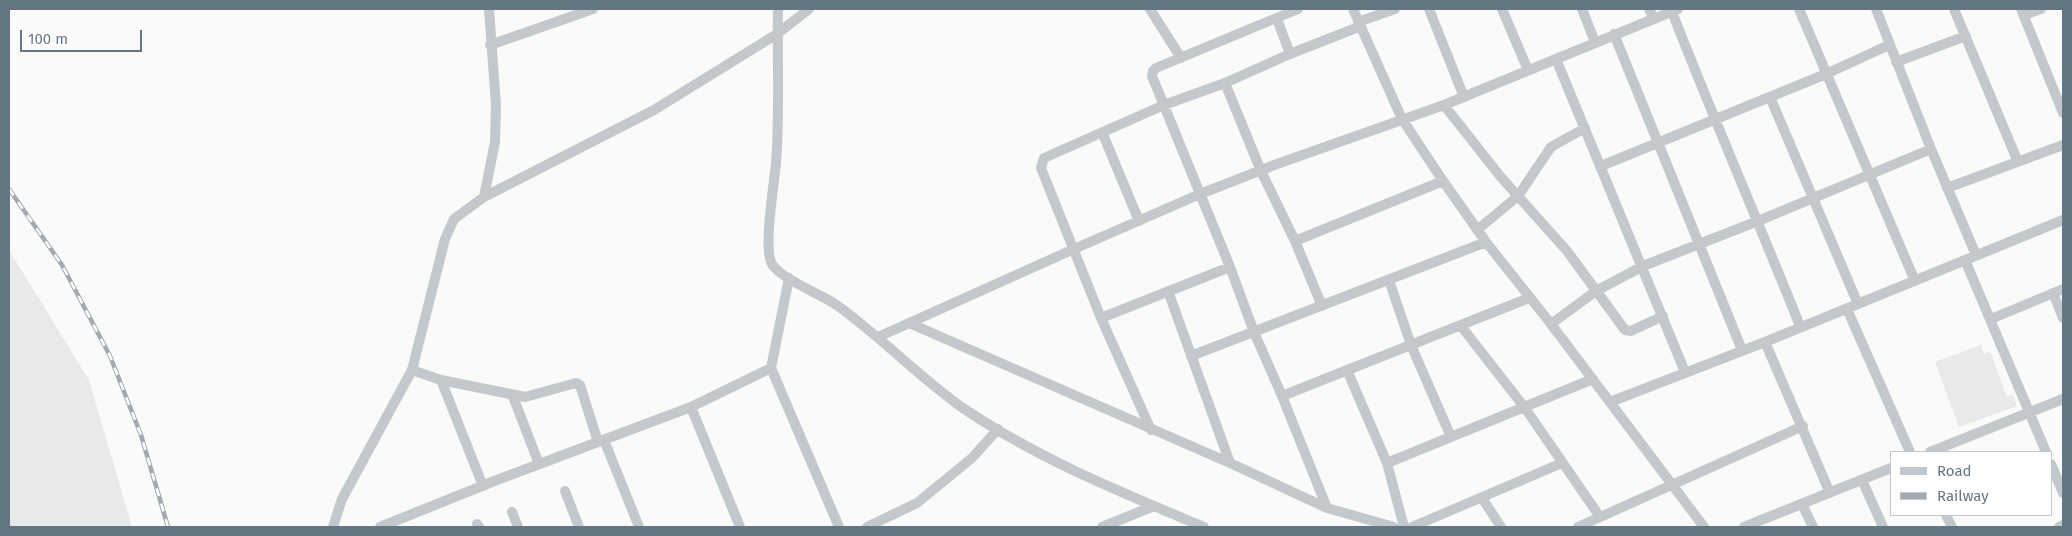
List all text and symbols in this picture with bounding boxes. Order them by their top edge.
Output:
scale bar [22,20,145,52]
text: 100 m [28,30,68,48]
legend [1890,451,2052,516]
text: Road [1937,462,1972,480]
text: Railway [1937,487,1989,505]

